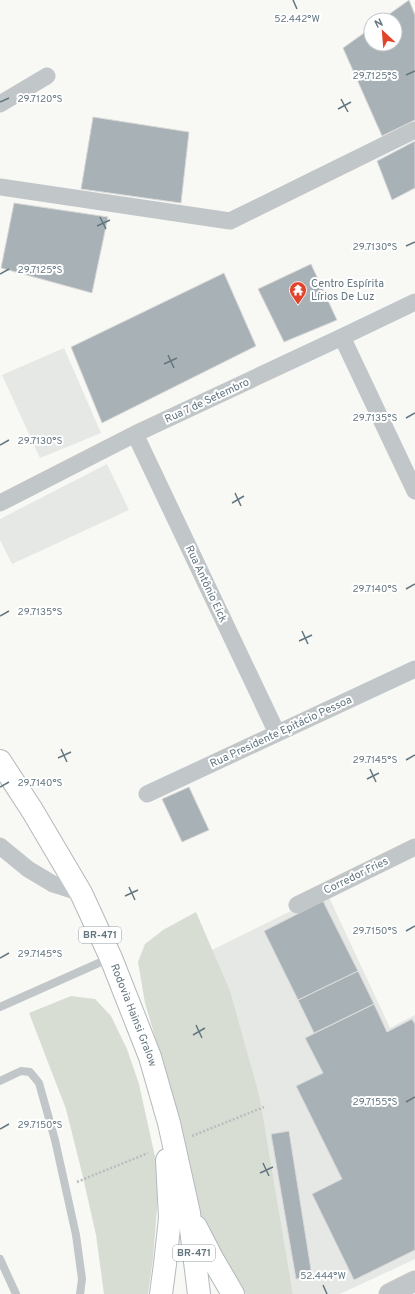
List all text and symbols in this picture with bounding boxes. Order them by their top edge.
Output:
north arrow [363,12,403,52]
text: 52.442°W [274,13,320,26]
text: N [372,16,386,32]
text: 29.7125°S [353,70,397,83]
text: 29.7120°S [17,93,63,106]
text: 29.7130°S [353,241,397,254]
text: 29.7125°S [18,264,62,277]
place label: Centro Espírita Lírios De Luz [311,277,384,304]
temple icon: Centro Espírita Lírios De Luz [288,280,308,305]
street label: Rua 7 de Setembro [162,375,252,427]
text: 29.7135°S [353,412,397,425]
text: 29.7130°S [18,435,62,448]
street label: Rua Antônio Eick [182,543,230,625]
text: 29.7140°S [353,583,397,596]
text: 29.7135°S [18,606,62,619]
street label: Rua Presidente Epitácio Pessoa [208,693,354,771]
text: 29.7145°S [353,754,397,767]
text: 29.7140°S [18,777,62,790]
street label: Corredor Fries [321,854,391,898]
text: 29.7150°S [352,925,398,938]
road number: BR-471 [79,927,121,943]
text: 29.7145°S [18,948,62,961]
street label: Rodovia Hainsi Gralow [107,962,159,1068]
text: 29.7155°S [353,1096,397,1109]
text: 29.7150°S [17,1119,63,1132]
road number: BR-471 [173,1245,215,1261]
text: 52.444°W [300,1270,346,1283]

